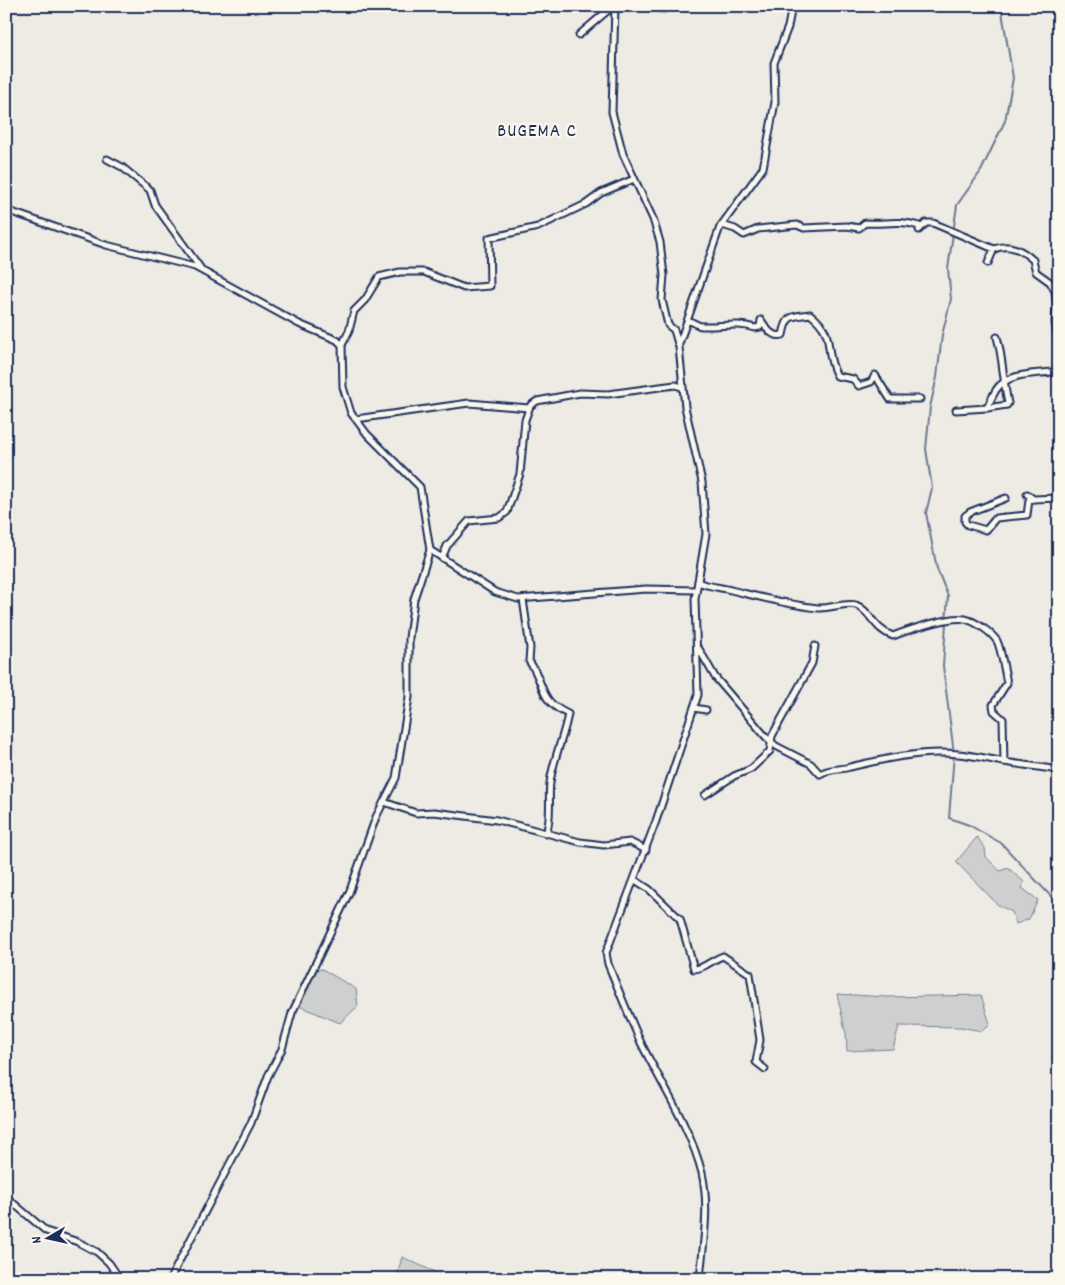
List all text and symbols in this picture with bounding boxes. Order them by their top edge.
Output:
district label: BUGEMA C [497,119,577,146]
north arrow [22,1212,72,1262]
text: N [27,1235,48,1245]

